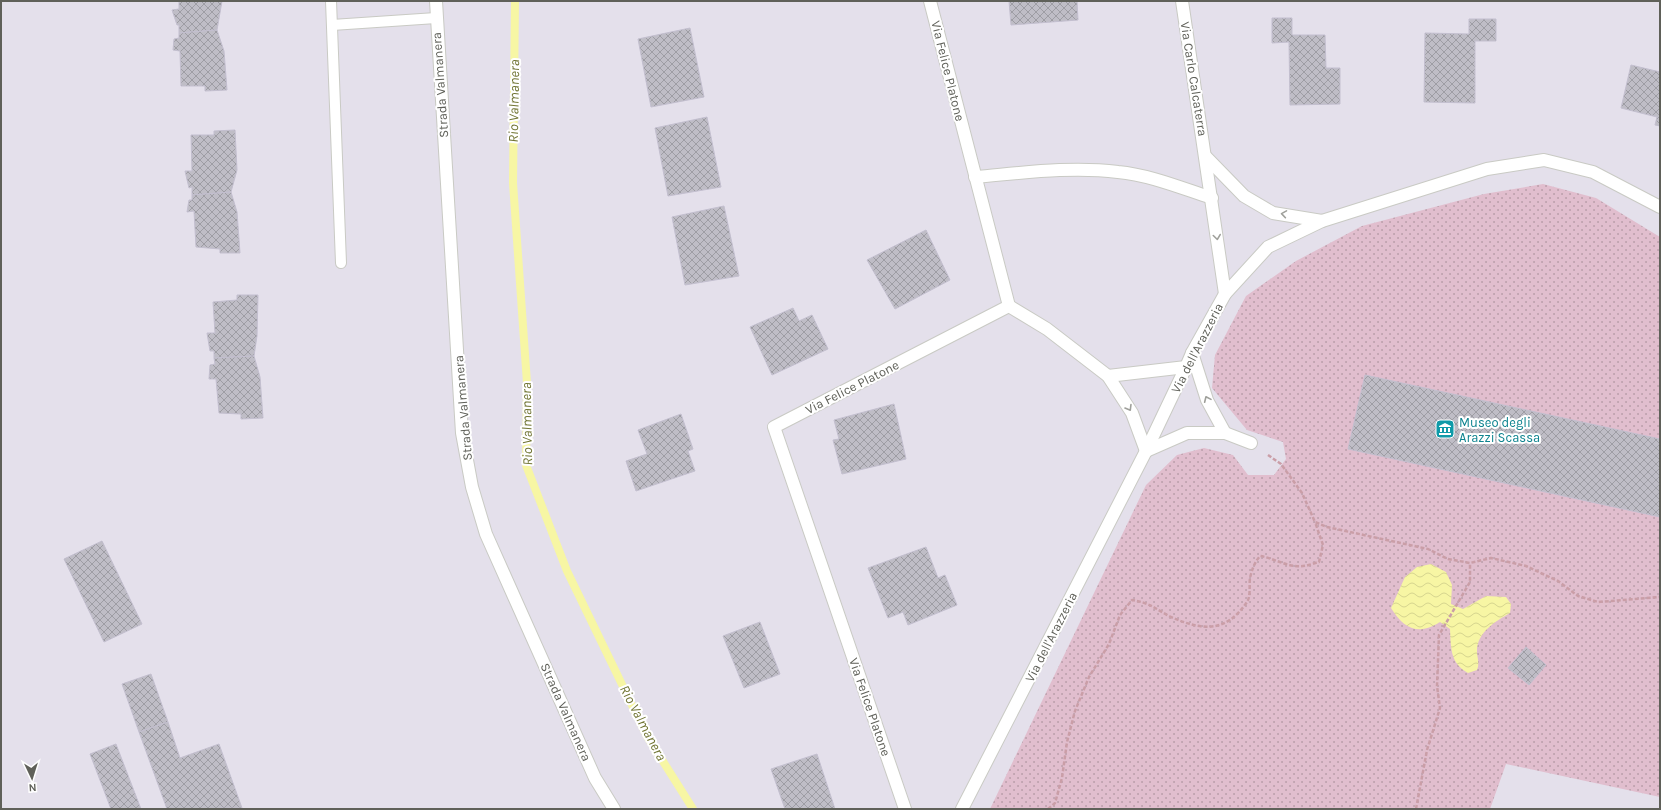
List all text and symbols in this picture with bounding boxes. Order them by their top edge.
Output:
street label: Via Felice Platone [928,19,968,123]
street label: Via Carlo Calcaterra [1178,21,1210,137]
street label: Strada Valmanera [429,32,451,138]
water label: Rio Valmanera [505,59,523,143]
one-way arrow [1281,211,1287,219]
one-way arrow [1212,234,1221,240]
street label: Via dell'Arazzeria [1168,301,1226,395]
street label: Strada Valmanera [451,355,475,461]
street label: Via Felice Platone [803,357,902,417]
water label: Rio Valmanera [518,382,536,466]
one-way arrow [1204,395,1212,403]
one-way arrow [1124,404,1131,411]
place label: Museo degli Arazzi Scassa [1459,415,1540,445]
museum icon: Museo degli Arazzi Scassa [1434,418,1456,440]
street label: Via dell'Arazzeria [1022,590,1080,684]
street label: Via Felice Platone [846,656,894,758]
street label: Strada Valmanera [538,661,594,763]
water label: Rio Valmanera [616,682,670,764]
north arrow [12,758,52,798]
text: N [28,781,37,794]

